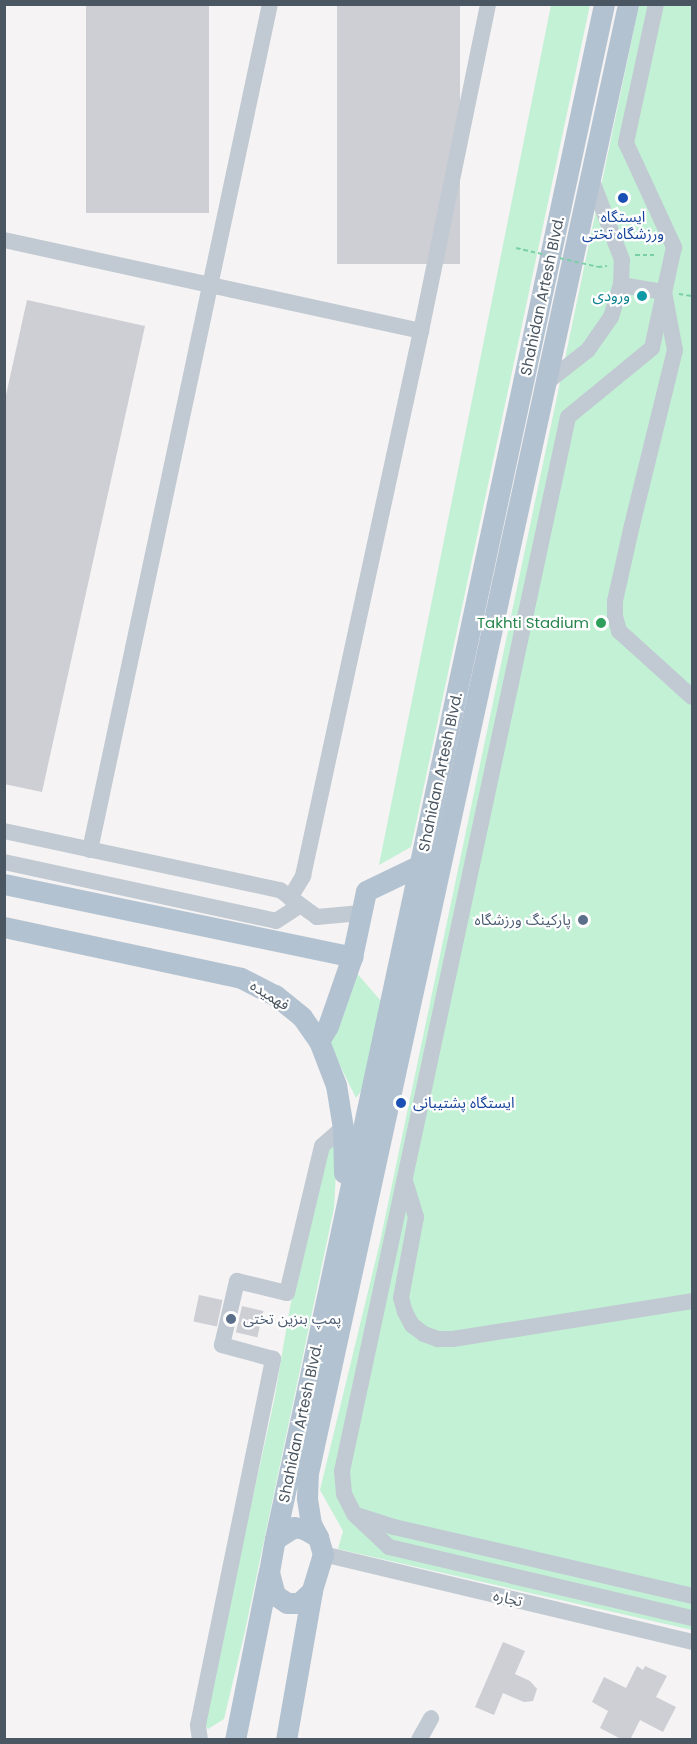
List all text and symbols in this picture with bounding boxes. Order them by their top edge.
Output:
marker: ایستگاه ورزشگاه تختی [616,191,630,205]
place label: ایستگاه ورزشگاه تختی [582,207,664,242]
street label: Shahidan Artesh Blvd. [516,215,568,377]
place label: ورودی [593,287,630,305]
marker: ورودی [635,289,649,303]
place label: Takhti Stadium [477,614,589,632]
marker: Takhti Stadium [594,616,608,630]
street label: Shahidan Artesh Blvd. [414,691,466,853]
place label: پارکینگ ورزشگاه [475,911,571,929]
marker: پارکینگ ورزشگاه [576,913,590,927]
street label: فهمیده [247,976,293,1014]
place label: ایستگاه پشتیبانی [413,1094,514,1112]
marker: ایستگاه پشتیبانی [394,1096,408,1110]
place label: پمپ بنزین تختی [243,1310,341,1328]
marker: پمپ بنزین تختی [224,1312,238,1326]
street label: Shahidan Artesh Blvd. [274,1342,326,1504]
street label: تجاره [492,1586,524,1610]

